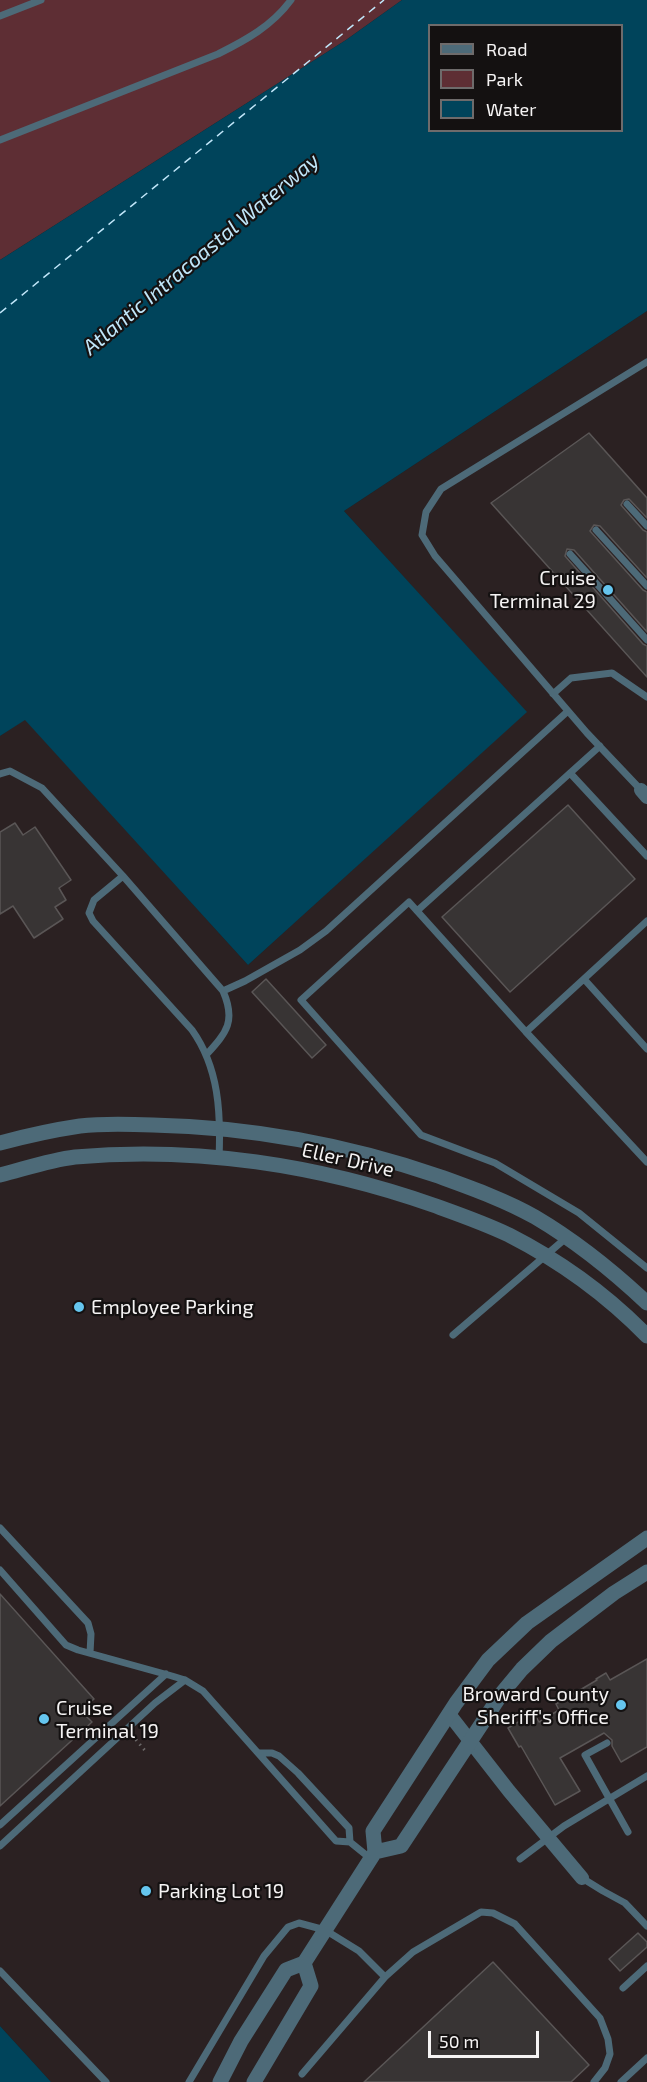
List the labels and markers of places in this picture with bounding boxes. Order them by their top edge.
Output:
place label: Cruise Terminal 29 [490,566,596,613]
marker: Cruise Terminal 29 [601,583,615,597]
place label: Employee Parking [91,1295,254,1319]
marker: Employee Parking [72,1300,86,1314]
place label: Broward County Sheriff's Office [462,1682,609,1729]
place label: Cruise Terminal 19 [56,1696,159,1743]
marker: Broward County Sheriff's Office [614,1698,628,1712]
marker: Cruise Terminal 19 [37,1712,51,1726]
place label: Parking Lot 19 [158,1879,284,1903]
marker: Parking Lot 19 [139,1884,153,1898]

